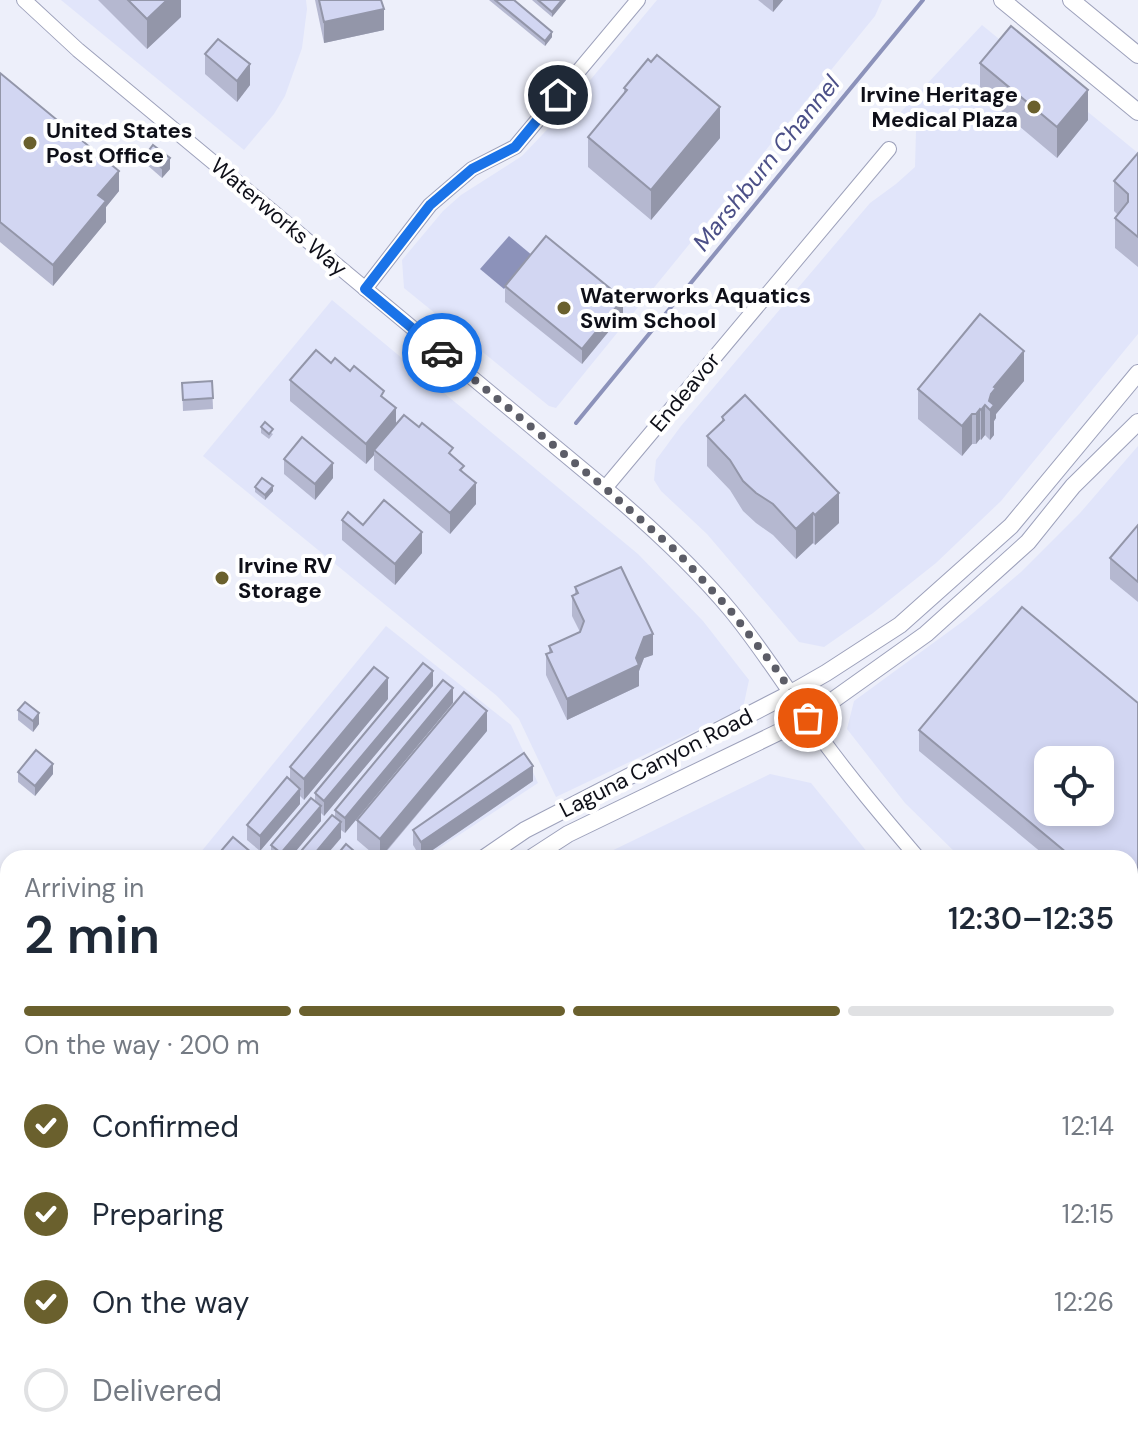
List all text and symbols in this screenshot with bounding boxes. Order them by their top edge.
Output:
pin [524,61,592,129]
water label: Marshburn Channel [686,68,847,257]
icon: home [536,73,580,117]
place label: Irvine Heritage Medical Plaza [860,80,1018,134]
marker: Irvine Heritage Medical Plaza [1025,98,1043,116]
place label: United States Post Office [46,116,193,170]
marker: United States Post Office [21,134,39,152]
street label: Waterworks Way [205,151,353,283]
place label: Waterworks Aquatics Swim School [580,281,811,335]
marker: Waterworks Aquatics Swim School [555,299,573,317]
courier [402,313,482,393]
icon: car [420,331,464,375]
street label: Endeavor [643,346,727,438]
place label: Irvine RV Storage [238,551,333,605]
marker: Irvine RV Storage [213,569,231,587]
pin [774,684,842,752]
icon: bag [786,696,830,740]
street label: Laguna Canyon Road [555,702,757,824]
map controls [1034,746,1114,826]
button: locate [1034,746,1114,826]
text: Arriving in [24,871,144,905]
text: 12:30–12:35 [948,899,1114,938]
text: 2 min [24,901,160,969]
text: On the way · 200 m [24,1028,260,1062]
icon: check [24,1104,68,1148]
text: Confirmed [92,1107,239,1146]
text: 12:14 [1062,1109,1114,1143]
icon: check [24,1192,68,1236]
text: Preparing [92,1195,224,1234]
text: 12:15 [1062,1197,1114,1231]
icon: check [24,1280,68,1324]
text: On the way [92,1283,249,1322]
text: 12:26 [1054,1285,1114,1319]
text: Delivered [92,1371,222,1410]

